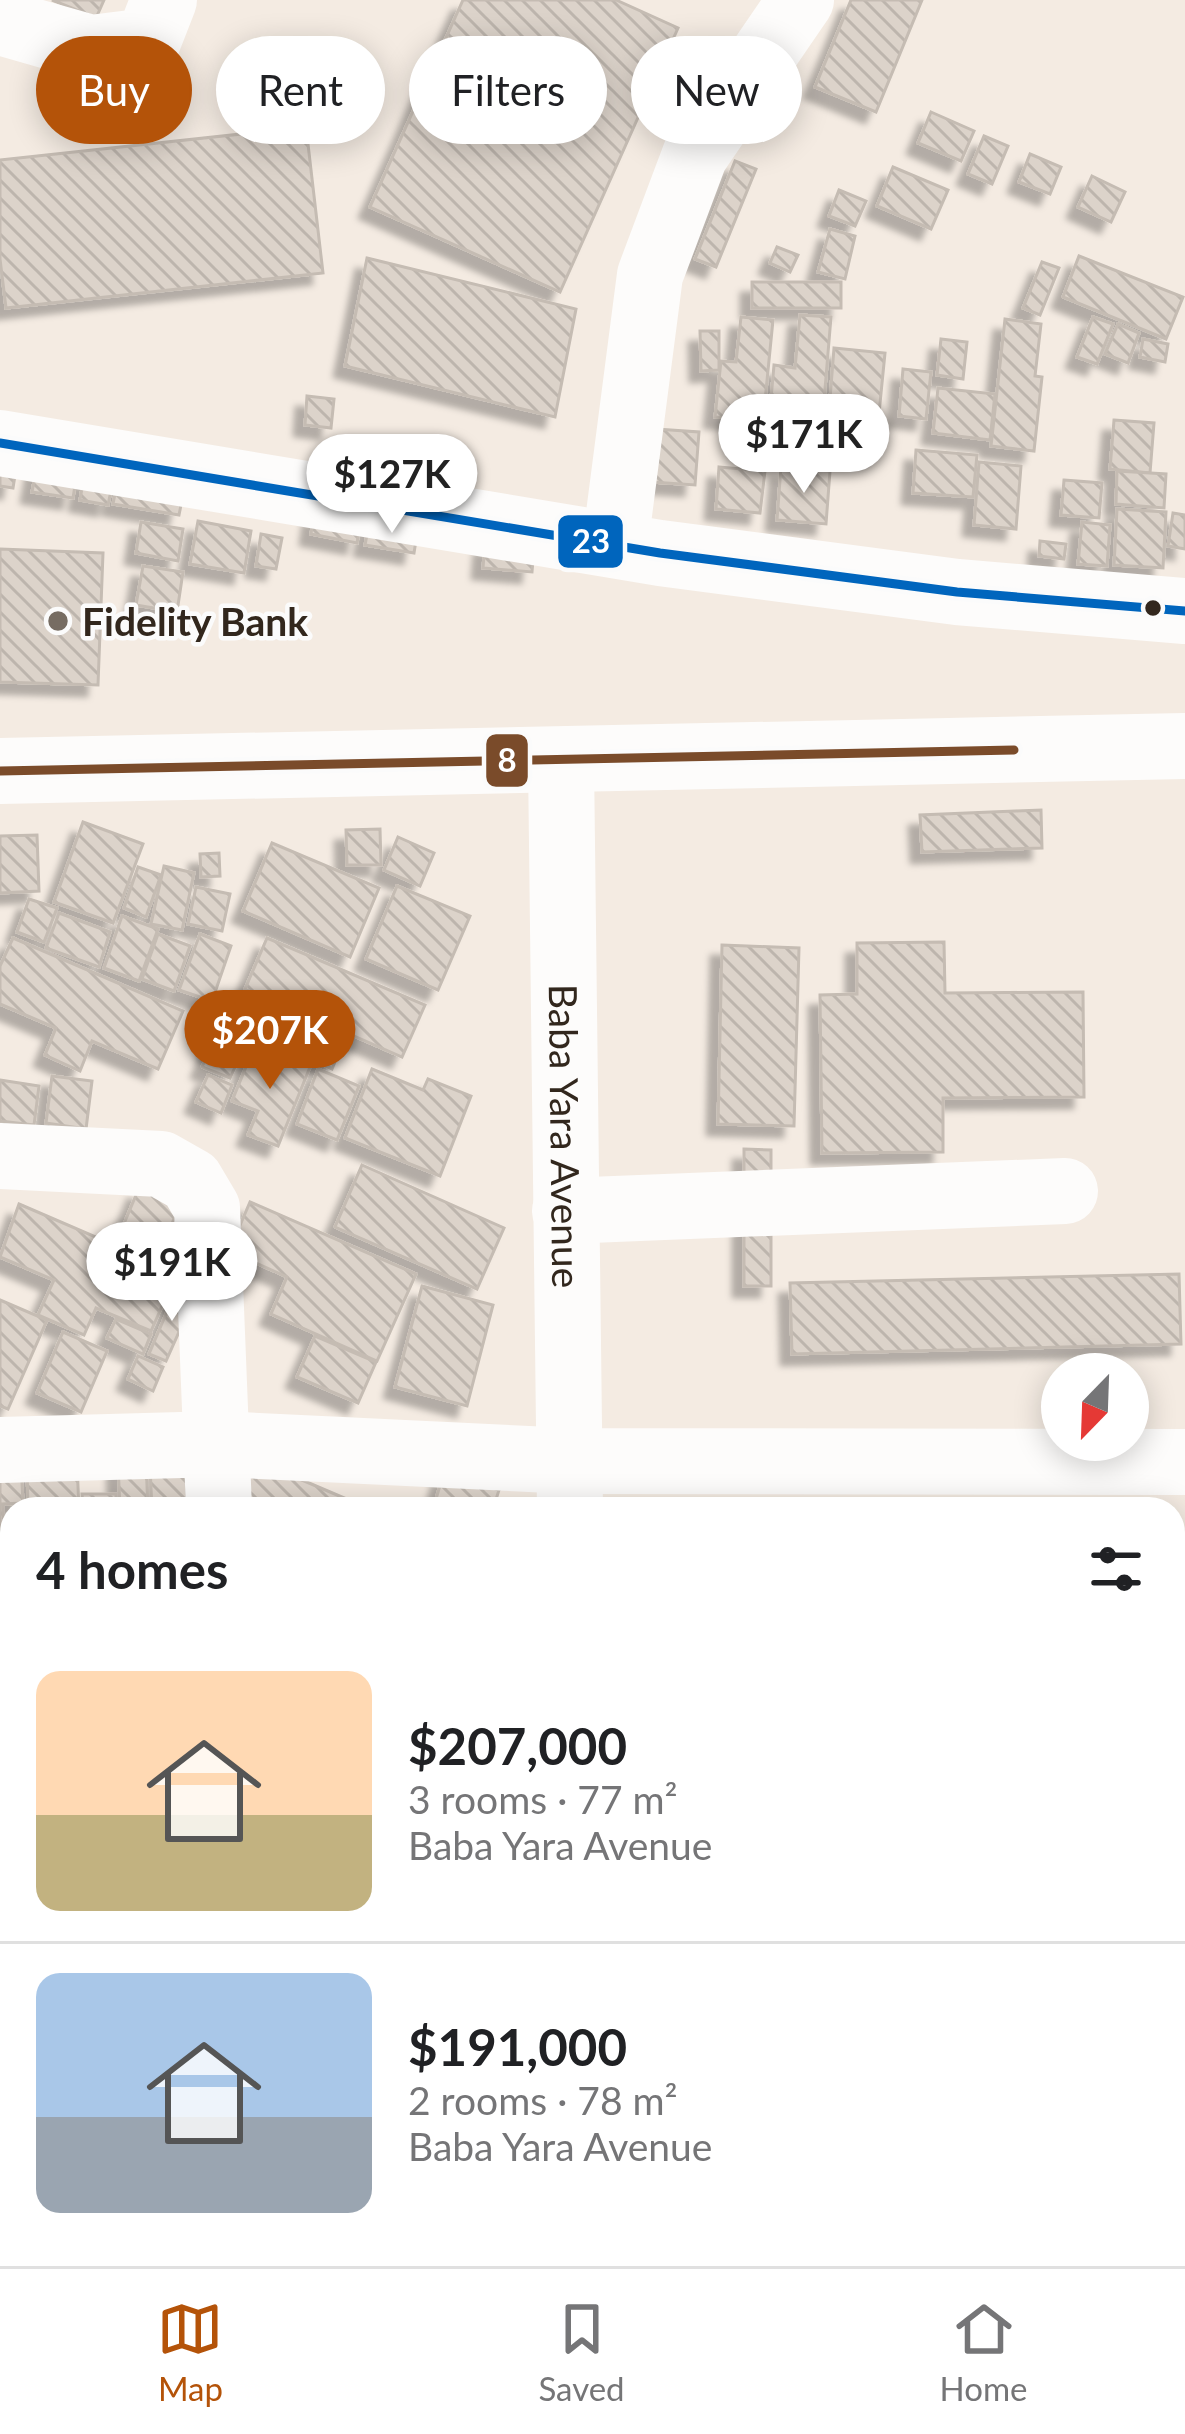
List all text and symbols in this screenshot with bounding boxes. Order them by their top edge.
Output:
chip: Buy [36,36,192,144]
chip: Rent [216,36,385,144]
chip: Filters [409,36,607,144]
chip: New [631,36,802,144]
pin: $171K [720,394,888,496]
text: $171K [745,410,863,456]
pin: $127K [308,434,476,536]
text: $127K [333,450,451,496]
line badge: 23 [556,513,625,570]
text: 23 [572,520,610,560]
unlabelled marker [1142,597,1164,619]
place label: Fidelity Bank [82,598,308,644]
marker: Fidelity Bank [45,608,71,634]
line badge: 8 [484,732,530,789]
text: 8 [497,739,517,779]
street label: Baba Yara Avenue [541,983,590,1288]
pin: $207K [186,990,354,1092]
text: $207K [211,1006,329,1052]
pin: $191K [88,1222,256,1324]
text: $191K [113,1238,231,1284]
north arrow [1041,1353,1149,1461]
map controls [1041,1353,1149,1461]
icon: filters [1083,1536,1149,1602]
text: 4 homes [36,1539,228,1600]
text: $207,000 [408,1715,627,1776]
icon: home [132,1719,276,1863]
text: 3 rooms · 77 m² [408,1776,678,1822]
text: Baba Yara Avenue [408,1822,712,1868]
text: $191,000 [408,2016,627,2077]
icon: home [132,2021,276,2165]
text: 2 rooms · 78 m² [408,2077,678,2123]
text: Baba Yara Avenue [408,2123,712,2169]
tab: Map [157,2296,223,2408]
tab: Saved [538,2296,625,2408]
tab: Home [940,2296,1028,2408]

